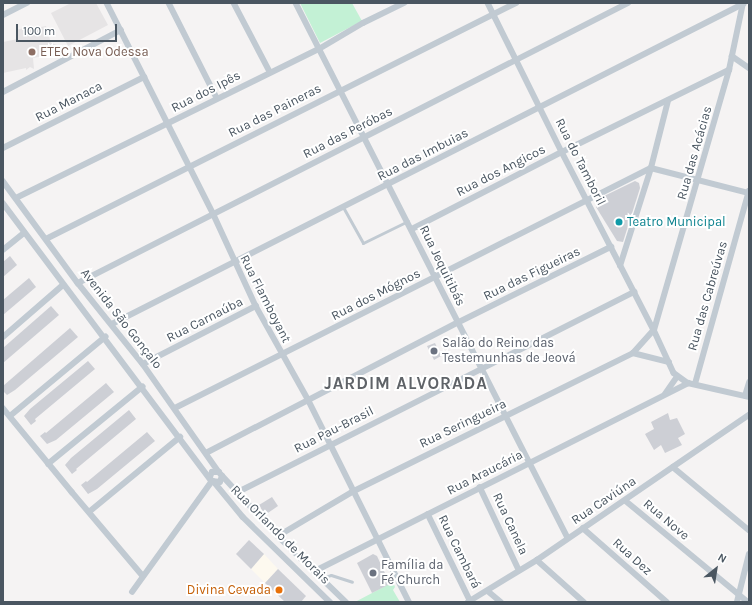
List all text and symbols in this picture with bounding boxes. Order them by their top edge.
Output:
scale bar [18,16,119,42]
text: 100 m [23,24,55,38]
place label: ETEC Nova Odessa [40,44,149,60]
marker: ETEC Nova Odessa [27,47,37,57]
street label: Rua dos Ipês [169,68,243,116]
street label: Rua Manaca [33,78,105,126]
street label: Rua das Paineras [226,81,324,141]
street label: Rua das Peróbas [301,104,395,162]
street label: Rua das Acácias [674,104,716,202]
street label: Rua do Tamboril [551,116,609,208]
street label: Rua das Imbuias [375,125,471,185]
street label: Rua dos Angicos [454,142,548,200]
place label: Teatro Municipal [627,214,726,230]
marker: Teatro Municipal [614,217,624,227]
street label: Rua Jequitibás [416,223,468,309]
street label: Rua das Cabreúvas [685,239,731,353]
street label: Rua das Figueiras [481,244,583,304]
street label: Rua Flamboyant [236,252,294,346]
street label: Avenida São Gonçalo [77,266,165,372]
street label: Rua dos Mógnos [329,266,423,324]
street label: Rua Carnaúba [164,294,246,346]
place label: Salão do Reino das Testemunhas de Jeová [442,336,576,367]
marker: Salão do Reino das Testemunhas de Jeová [429,346,439,356]
district label: JARDIM ALVORADA [324,374,488,394]
street label: Rua Seringueira [417,396,509,452]
street label: Rua Pau-Brasil [292,403,376,457]
street label: Rua Araucária [445,447,525,499]
street label: Rua Caviúna [569,474,639,528]
street label: Rua Orlando de Morais [227,482,333,588]
street label: Rua Canela [489,491,531,557]
street label: Rua Nove [640,496,692,544]
street label: Rua Cambará [434,513,484,591]
street label: Rua Dez [609,535,655,579]
north arrow [696,549,736,589]
text: N [716,551,729,566]
place label: Família da Fé Church [381,558,443,589]
marker: Família da Fé Church [368,568,378,578]
place label: Divina Cevada [187,582,271,598]
marker: Divina Cevada [274,585,284,595]

